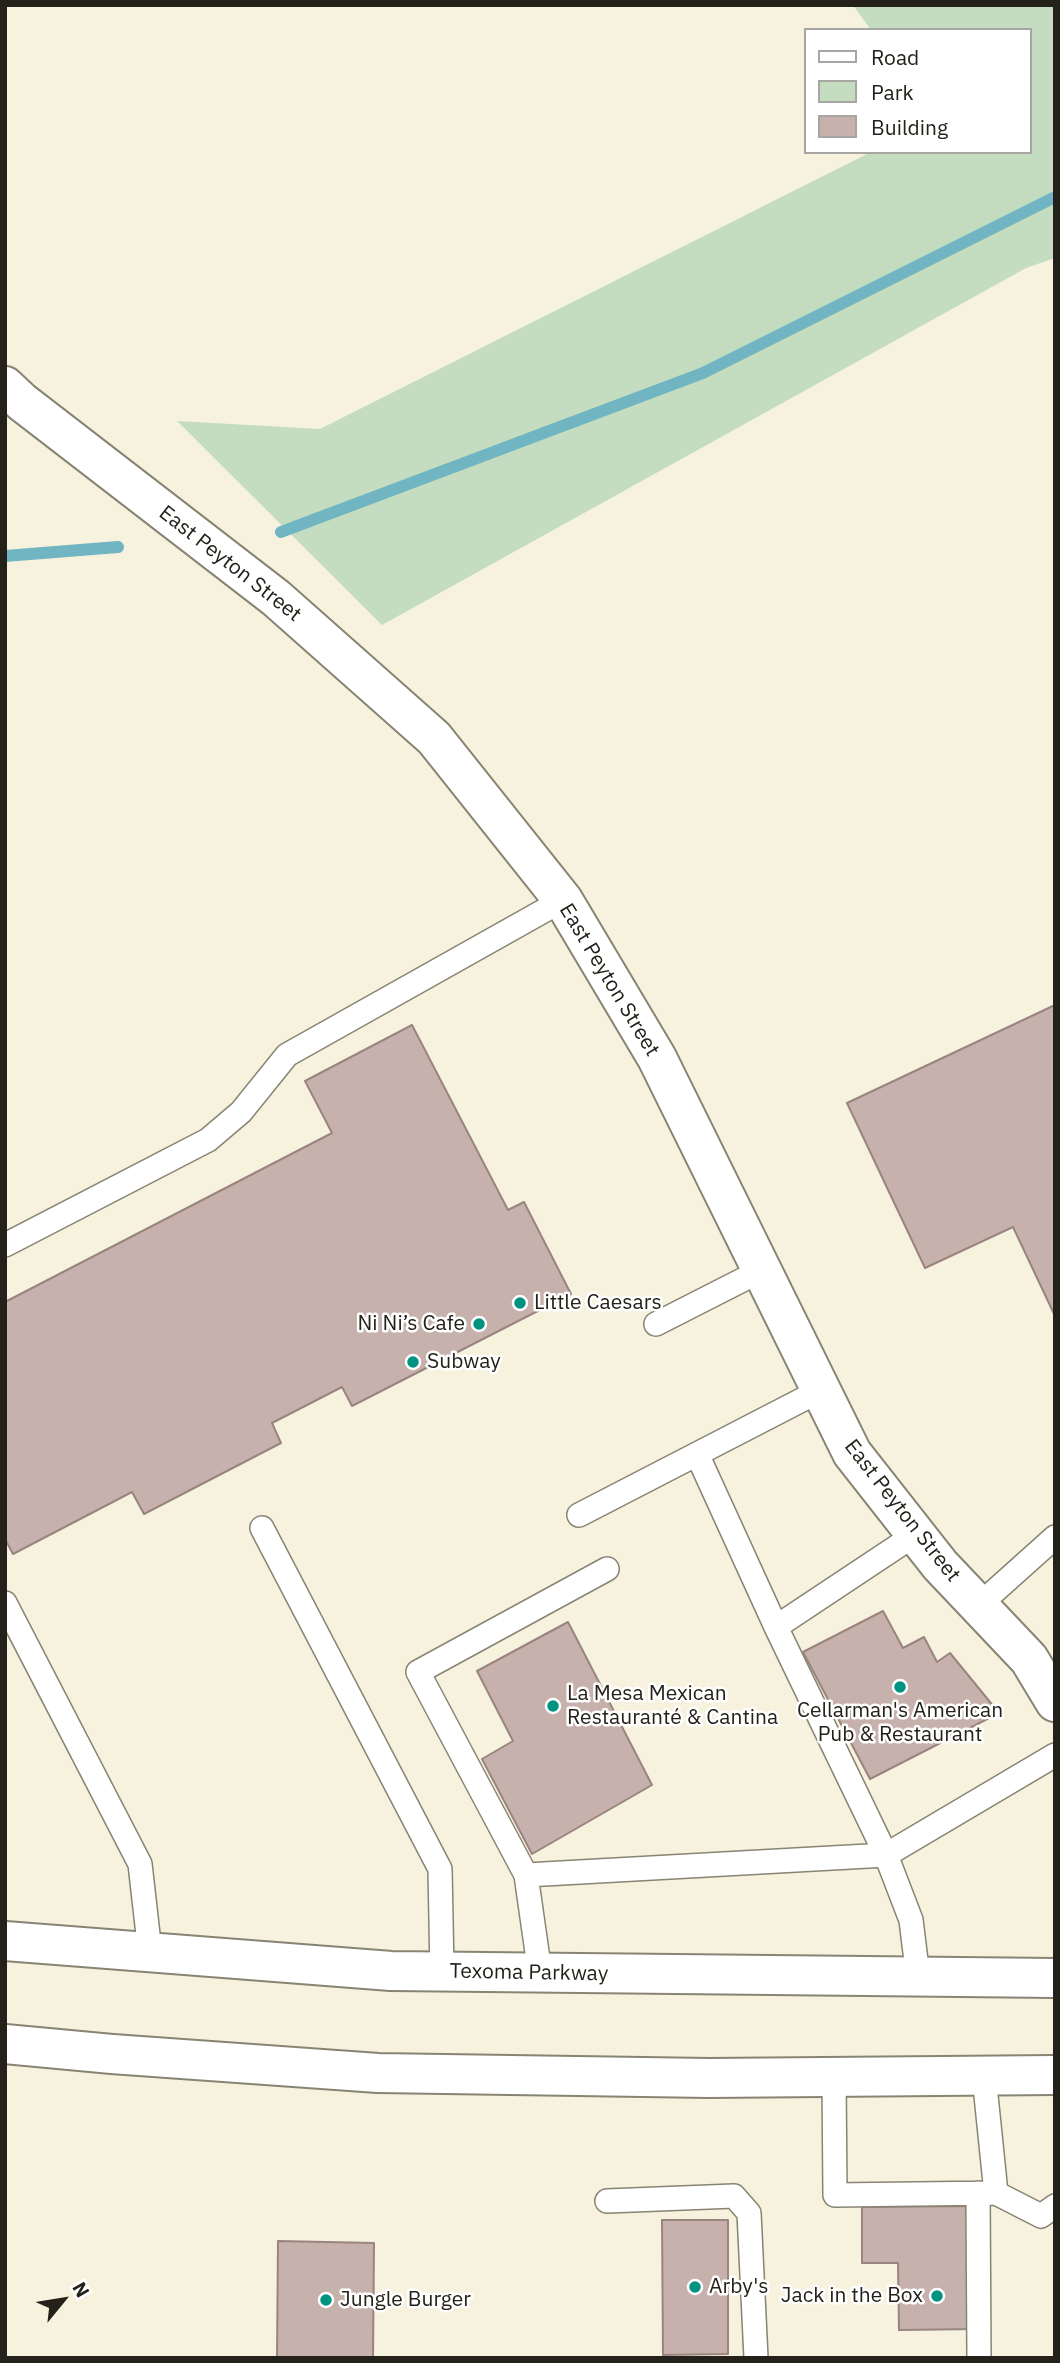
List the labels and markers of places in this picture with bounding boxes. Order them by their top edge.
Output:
place label: Little Caesars [534,1290,662,1316]
marker: Little Caesars [512,1295,528,1311]
place label: Ni Ni’s Cafe [357,1311,465,1337]
marker: Ni Ni’s Cafe [471,1316,487,1332]
place label: Subway [427,1349,501,1375]
marker: Subway [405,1354,421,1370]
marker: Cellarman's American Pub & Restaurant [892,1679,908,1695]
place label: La Mesa Mexican Restauranté & Cantina [567,1681,778,1731]
marker: La Mesa Mexican Restauranté & Cantina [545,1698,561,1714]
place label: Cellarman's American Pub & Restaurant [797,1698,1003,1748]
place label: Arby's [709,2274,768,2300]
marker: Arby's [687,2279,703,2295]
place label: Jack in the Box [781,2283,923,2309]
place label: Jungle Burger [340,2287,471,2313]
marker: Jack in the Box [929,2288,945,2304]
marker: Jungle Burger [318,2292,334,2308]

